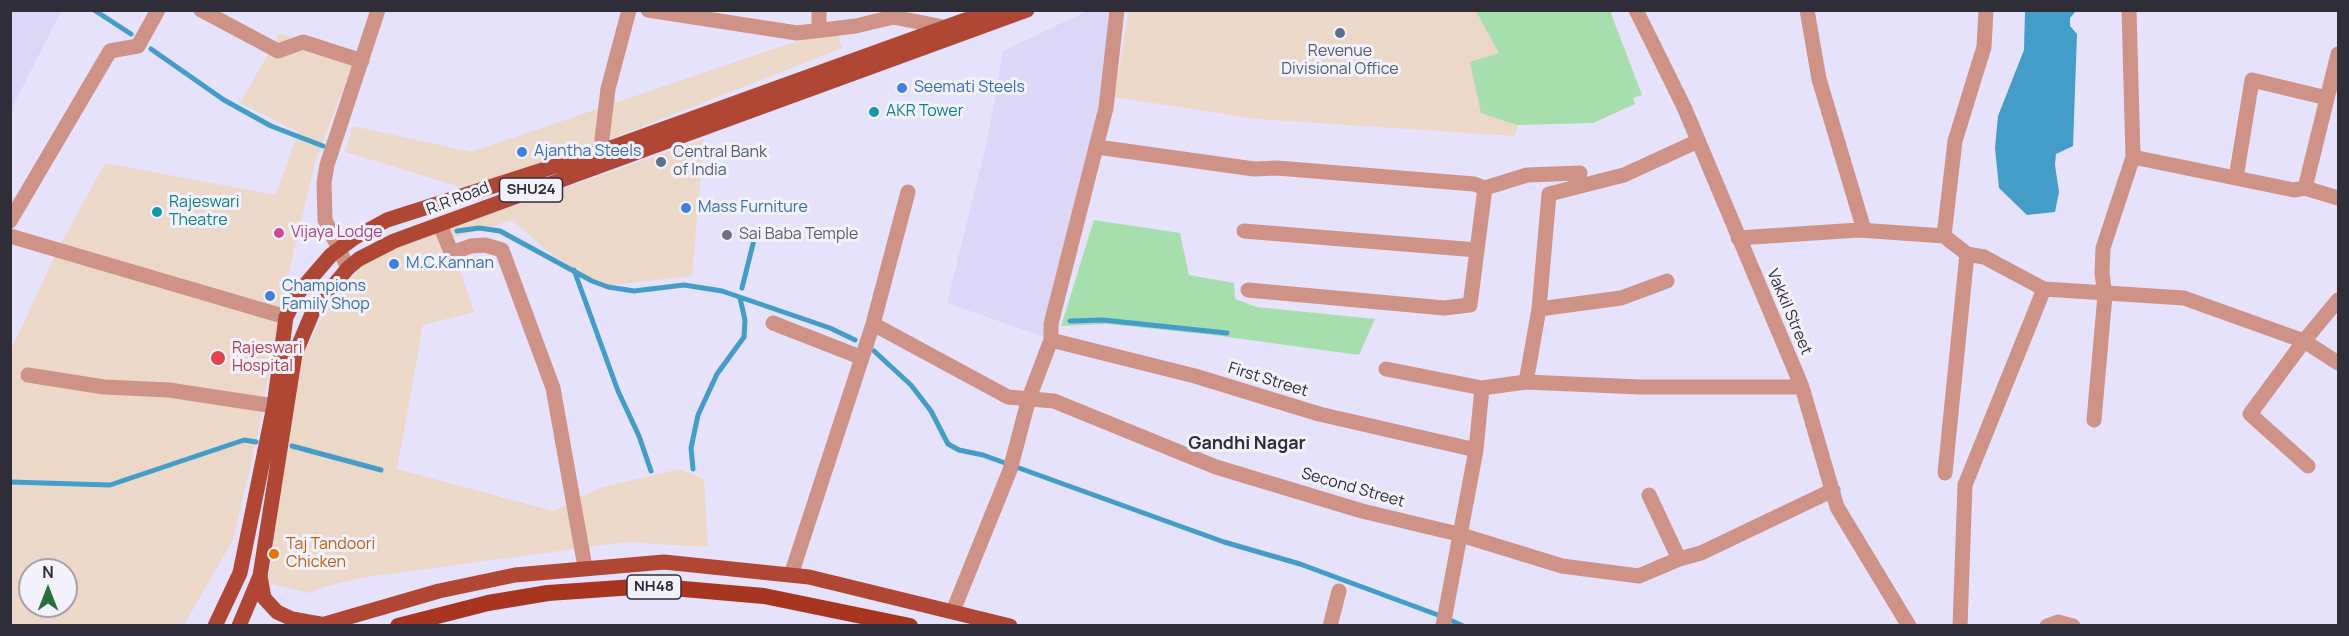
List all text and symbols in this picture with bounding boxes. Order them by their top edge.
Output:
marker: Revenue Divisional Office [1333,26,1347,40]
place label: Revenue Divisional Office [1281,42,1399,80]
place label: Seemati Steels [914,78,1025,98]
marker: Seemati Steels [895,81,909,95]
place label: AKR Tower [886,102,963,122]
marker: AKR Tower [867,105,881,119]
place label: Ajantha Steels [534,142,641,162]
place label: Central Bank of India [673,143,767,181]
marker: Ajantha Steels [515,145,529,159]
marker: Central Bank of India [654,155,668,169]
street label: R.R Road [424,178,492,220]
road number: SHU24 [500,178,562,202]
place label: Rajeswari Theatre [169,193,240,231]
place label: Mass Furniture [698,198,808,218]
marker: Mass Furniture [679,201,693,215]
marker: Rajeswari Theatre [150,205,164,219]
place label: Vijaya Lodge [291,223,383,243]
place label: Sai Baba Temple [739,225,858,245]
marker: Vijaya Lodge [272,226,286,240]
marker: Sai Baba Temple [720,228,734,242]
place label: M.C.Kannan [406,254,494,274]
marker: M.C.Kannan [387,257,401,271]
street label: Vakkil Street [1762,266,1816,358]
place label: Champions Family Shop [282,277,370,315]
marker: Champions Family Shop [263,289,277,303]
place label: Rajeswari Hospital [232,339,303,377]
marker: Rajeswari Hospital [209,349,227,367]
street label: First Street [1226,359,1310,401]
district label: Gandhi Nagar [1188,433,1306,455]
street label: Second Street [1299,464,1407,512]
place label: Taj Tandoori Chicken [286,535,375,573]
marker: Taj Tandoori Chicken [267,547,281,561]
north arrow [18,558,78,618]
text: N [42,561,54,583]
road number: NH48 [627,575,681,599]

